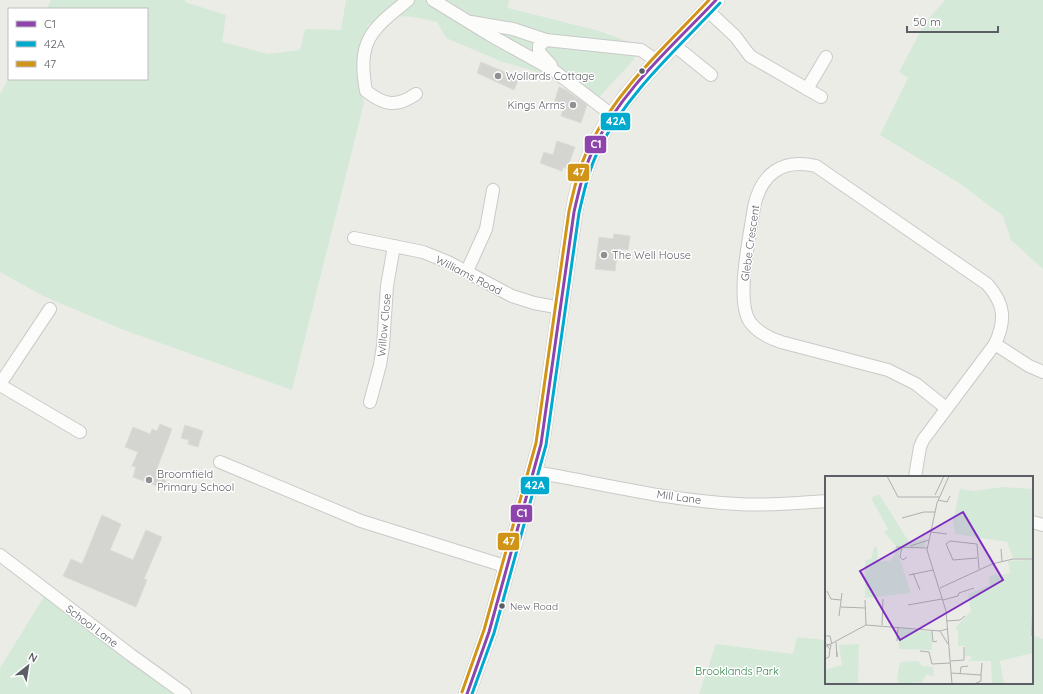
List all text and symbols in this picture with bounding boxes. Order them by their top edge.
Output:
legend [8,8,148,80]
scale bar [907,8,998,34]
text: 50 m [913,14,941,29]
text: C1 [44,16,56,31]
text: 42A [44,36,65,51]
text: 47 [44,56,56,71]
unlabelled marker [637,66,647,76]
place label: Wollards Cottage [506,69,594,83]
marker: Wollards Cottage [493,71,503,81]
place label: Kings Arms [507,98,565,112]
marker: Kings Arms [568,100,578,110]
line badge: 42A [600,112,631,131]
text: 42A [606,114,626,128]
line badge: C1 [584,135,607,154]
text: C1 [590,137,602,151]
line badge: 47 [567,163,590,182]
text: 47 [573,165,585,179]
street label: Glebe Crescent [738,204,762,282]
place label: The Well House [612,248,691,262]
marker: The Well House [599,250,609,260]
street label: Williams Road [434,252,504,298]
street label: Willow Close [374,293,394,357]
place label: Broomfield Primary School [157,467,234,494]
marker: Broomfield Primary School [144,475,154,485]
line badge: 42A [520,476,550,495]
inset map [825,476,1033,684]
text: 42A [525,478,545,492]
street label: Mill Lane [656,487,702,507]
line badge: C1 [510,504,533,523]
text: C1 [516,506,528,520]
line badge: 47 [497,532,520,551]
text: 47 [503,534,515,548]
place label: New Road [510,600,558,613]
marker: New Road [497,601,507,611]
street label: School Lane [63,602,121,650]
north arrow [8,646,48,686]
text: N [26,649,40,665]
park label: Brooklands Park [695,664,779,678]

